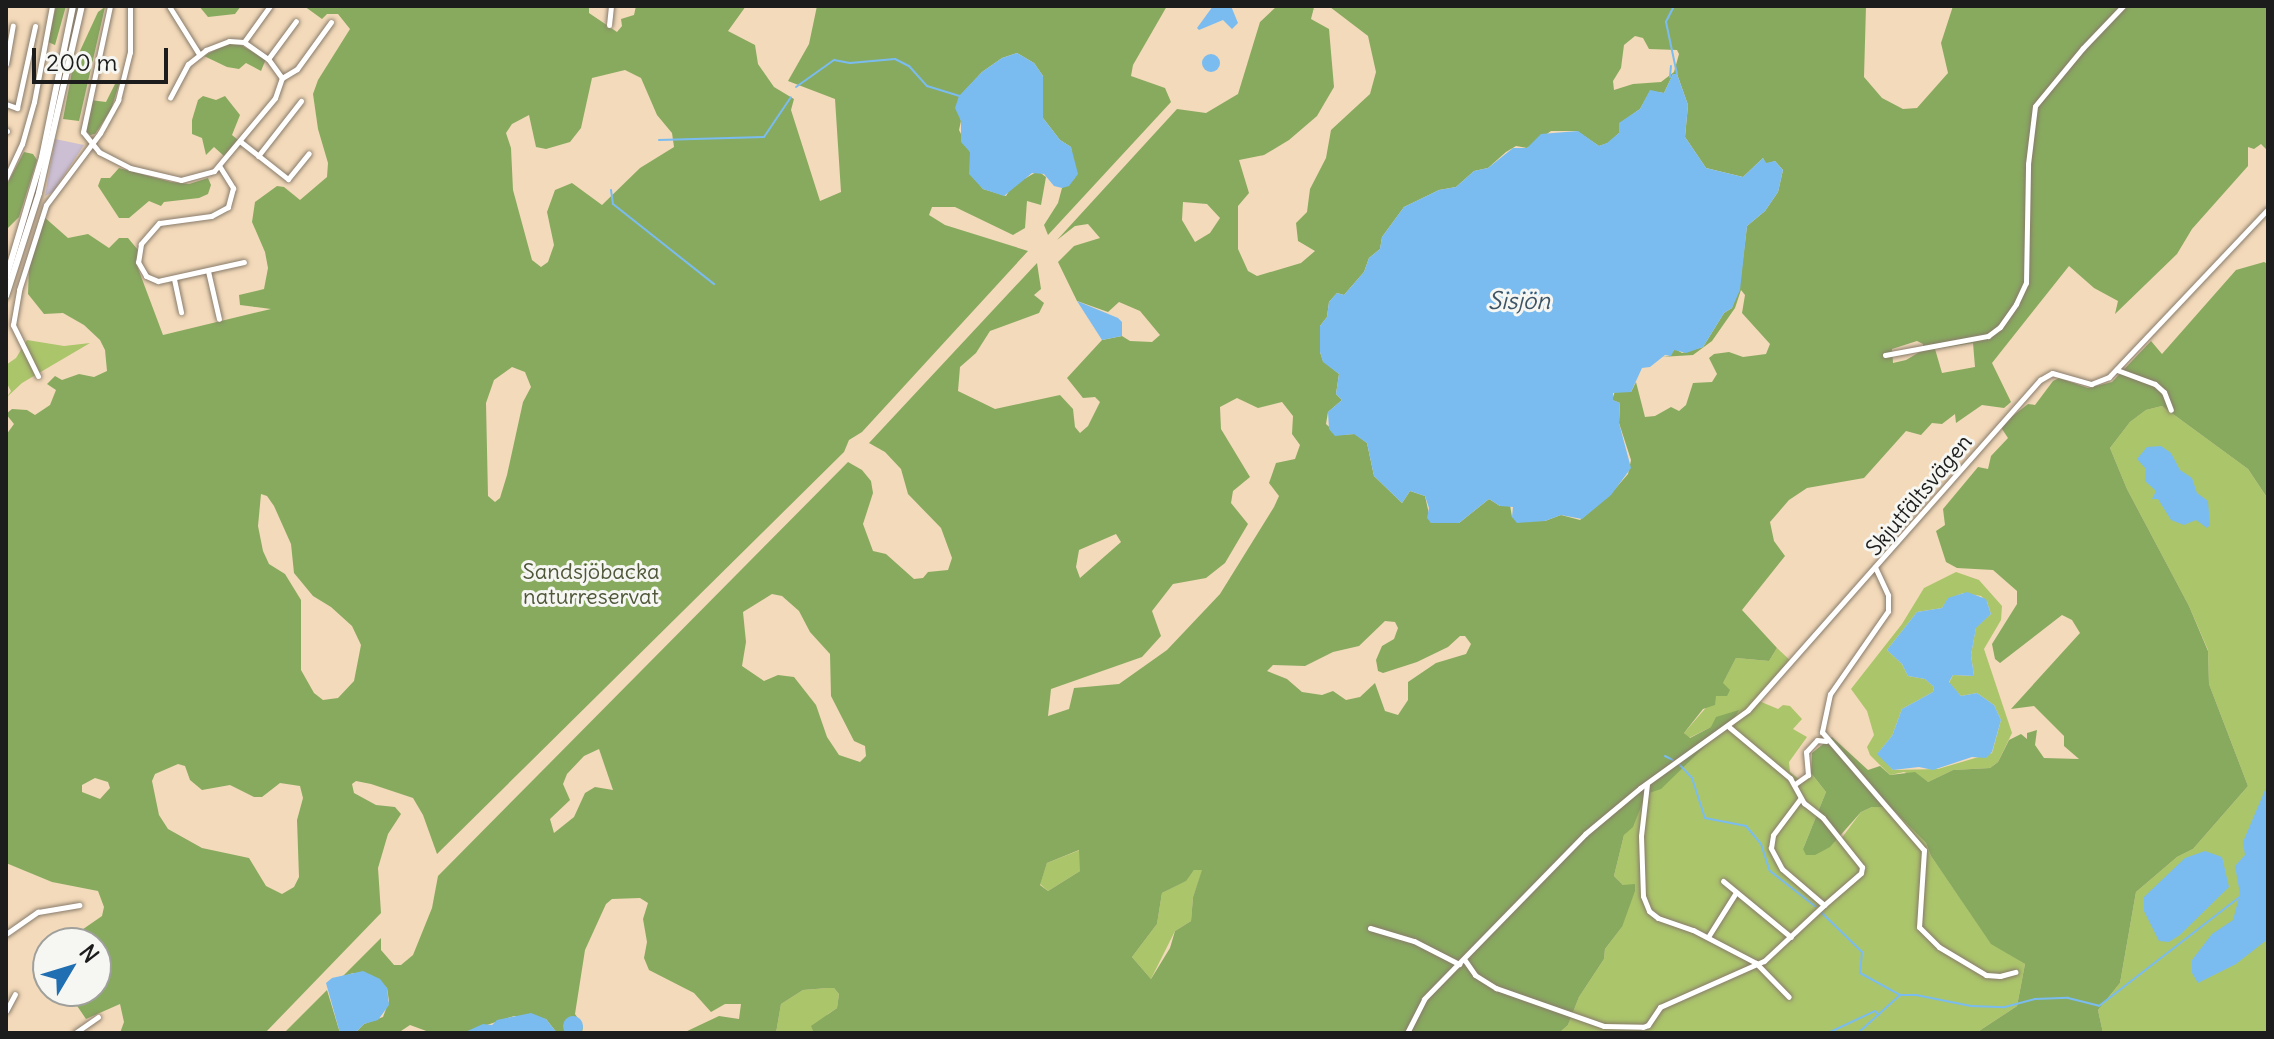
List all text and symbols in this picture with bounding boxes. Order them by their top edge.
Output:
scale bar [36,32,172,82]
text: 200 m [46,47,118,77]
water label: Sisjön [1488,287,1550,315]
street label: Skjutfältsvägen [1861,429,1977,561]
park label: Sandsjöbacka naturreservat [522,558,660,610]
north arrow [32,927,112,1007]
text: N [74,939,105,968]

